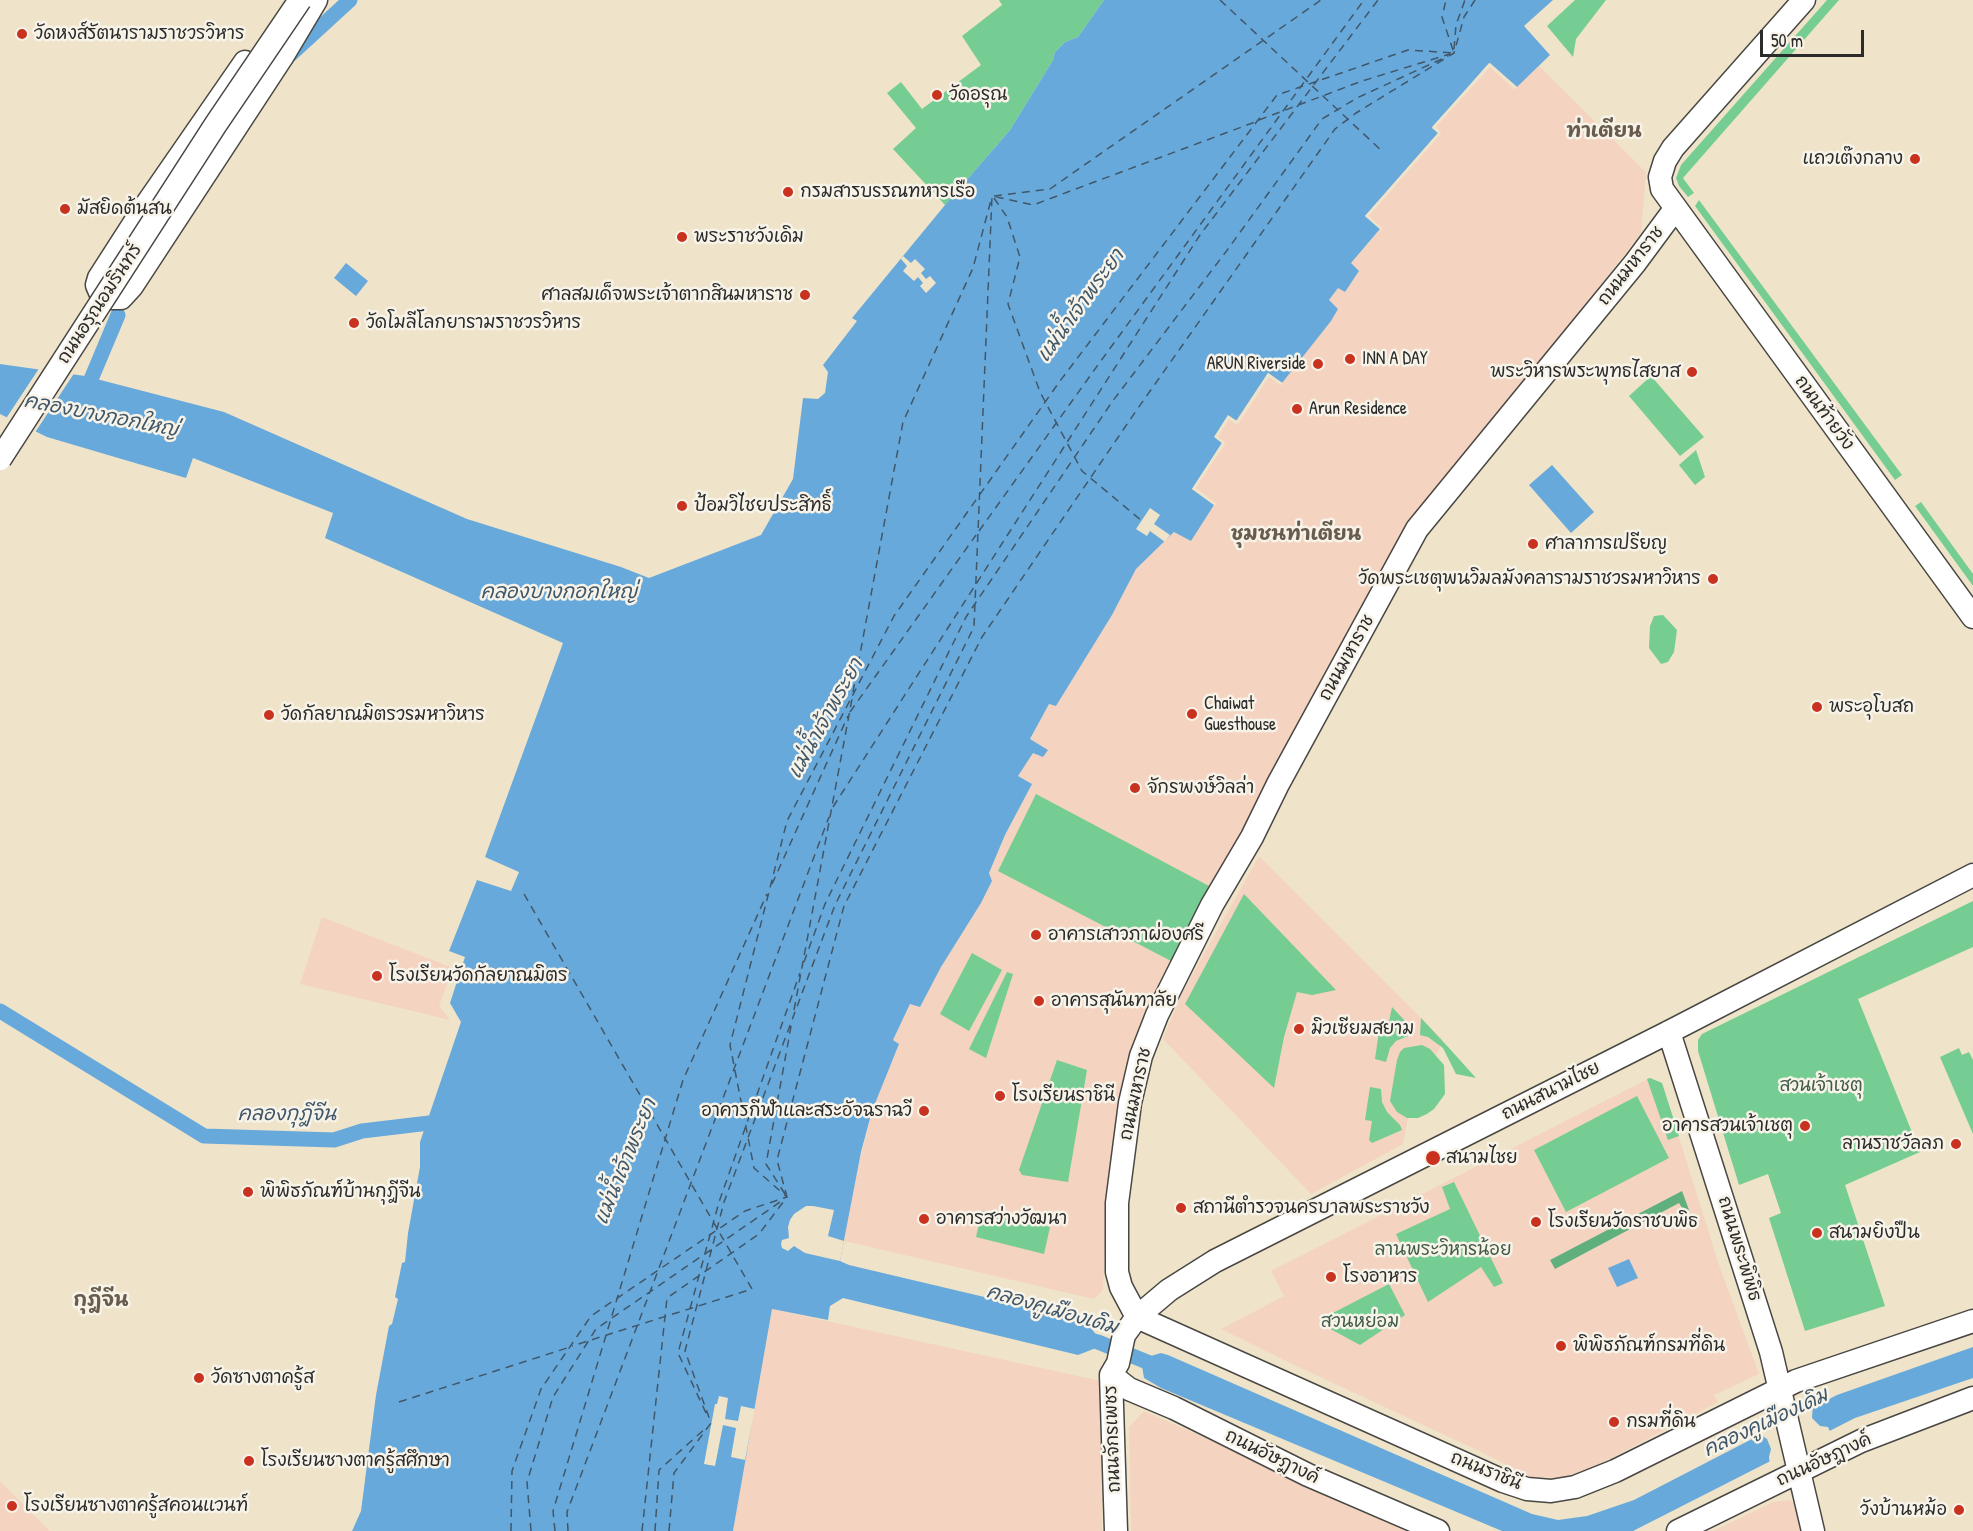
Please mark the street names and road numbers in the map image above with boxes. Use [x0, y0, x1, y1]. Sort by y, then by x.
street label: ถนนมหาราช [1593, 222, 1669, 310]
street label: ถนนอรุณอมรินทร์ [53, 240, 147, 368]
street label: ถนนท้ายวัง [1790, 371, 1858, 455]
street label: ถนนมหาราช [1315, 611, 1379, 705]
street label: ถนนมหาราช [1116, 1045, 1156, 1143]
street label: ถนนสนามไชย [1498, 1057, 1604, 1125]
street label: ถนนพระพิพิธ [1713, 1194, 1765, 1304]
street label: ถนนจักรเพชร [1100, 1385, 1126, 1493]
street label: ถนนอัษฎางค์ [1221, 1425, 1323, 1489]
street label: ถนนอัษฎางค์ [1773, 1429, 1875, 1491]
street label: ถนนราชินี [1447, 1447, 1525, 1495]

